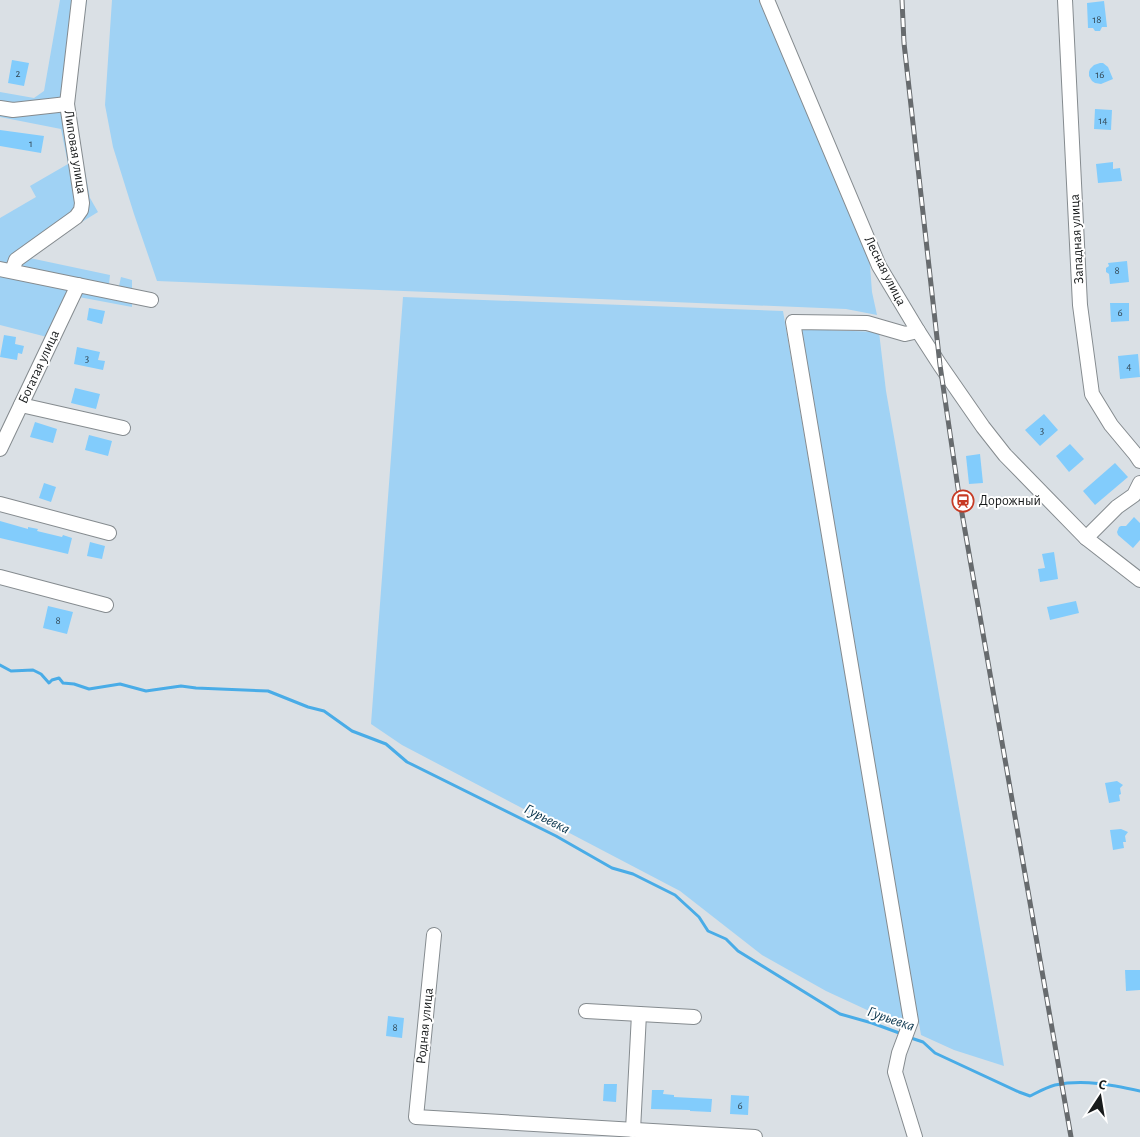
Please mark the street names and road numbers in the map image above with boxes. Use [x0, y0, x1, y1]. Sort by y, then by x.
street label: Липовая улица [61, 109, 89, 195]
street label: Западная улица [1068, 193, 1086, 284]
street label: Лесная улица [862, 234, 909, 309]
street label: Богатая улица [16, 328, 62, 406]
street label: Родная улица [414, 987, 436, 1065]

